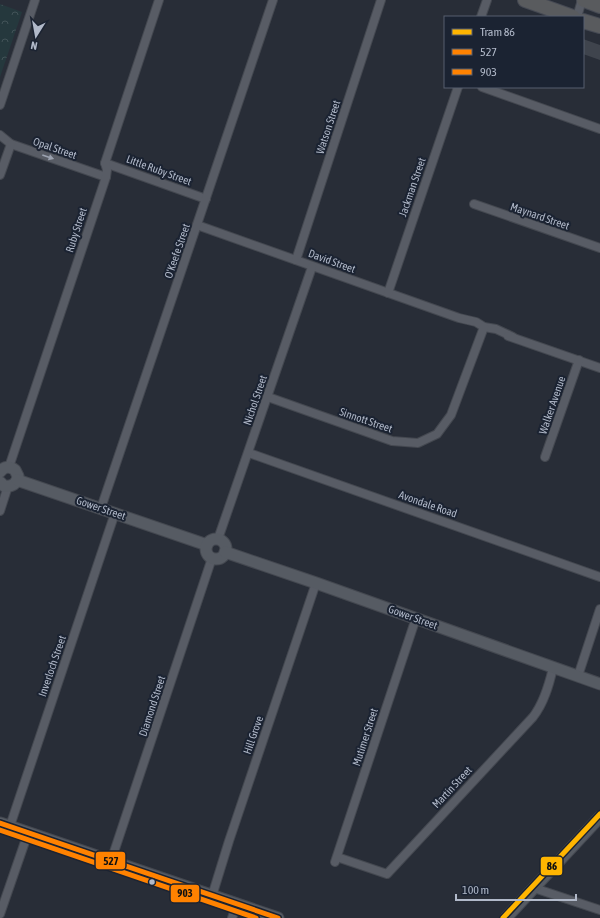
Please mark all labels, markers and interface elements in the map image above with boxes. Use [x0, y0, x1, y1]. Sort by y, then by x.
north arrow [16, 16, 56, 56]
legend [444, 16, 584, 88]
text: Tram 86 [480, 25, 515, 39]
text: N [30, 39, 38, 52]
text: 527 [480, 45, 497, 59]
text: 903 [480, 65, 497, 79]
street label: Watson Street [314, 99, 342, 155]
street label: Opal Street [32, 135, 78, 161]
street label: Little Ruby Street [125, 153, 193, 187]
one-way arrow [42, 154, 54, 160]
street label: Jackman Street [396, 156, 428, 218]
street label: Maynard Street [509, 200, 571, 232]
street label: Ruby Street [63, 206, 89, 254]
street label: O'Keefe Street [162, 222, 192, 280]
street label: David Street [307, 247, 357, 275]
street label: Nichol Street [241, 373, 269, 427]
street label: Walker Avenue [536, 374, 568, 436]
street label: Sinnott Street [338, 405, 394, 435]
street label: Avondale Road [397, 488, 459, 520]
street label: Gower Street [75, 494, 127, 522]
street label: Gower Street [387, 603, 439, 631]
street label: Inverloch Street [36, 634, 68, 698]
street label: Diamond Street [137, 674, 167, 738]
street label: Mutimer Street [350, 707, 380, 767]
street label: Hill Grove [241, 714, 265, 756]
street label: Martin Street [430, 764, 474, 810]
line badge: 527 [95, 851, 126, 870]
text: 527 [103, 855, 119, 867]
line badge: 86 [540, 856, 563, 876]
text: 86 [547, 860, 557, 872]
scale bar [456, 876, 576, 902]
unlabelled marker [147, 877, 157, 887]
text: 100 m [462, 883, 489, 897]
line badge: 903 [170, 884, 200, 903]
text: 903 [177, 887, 193, 899]

